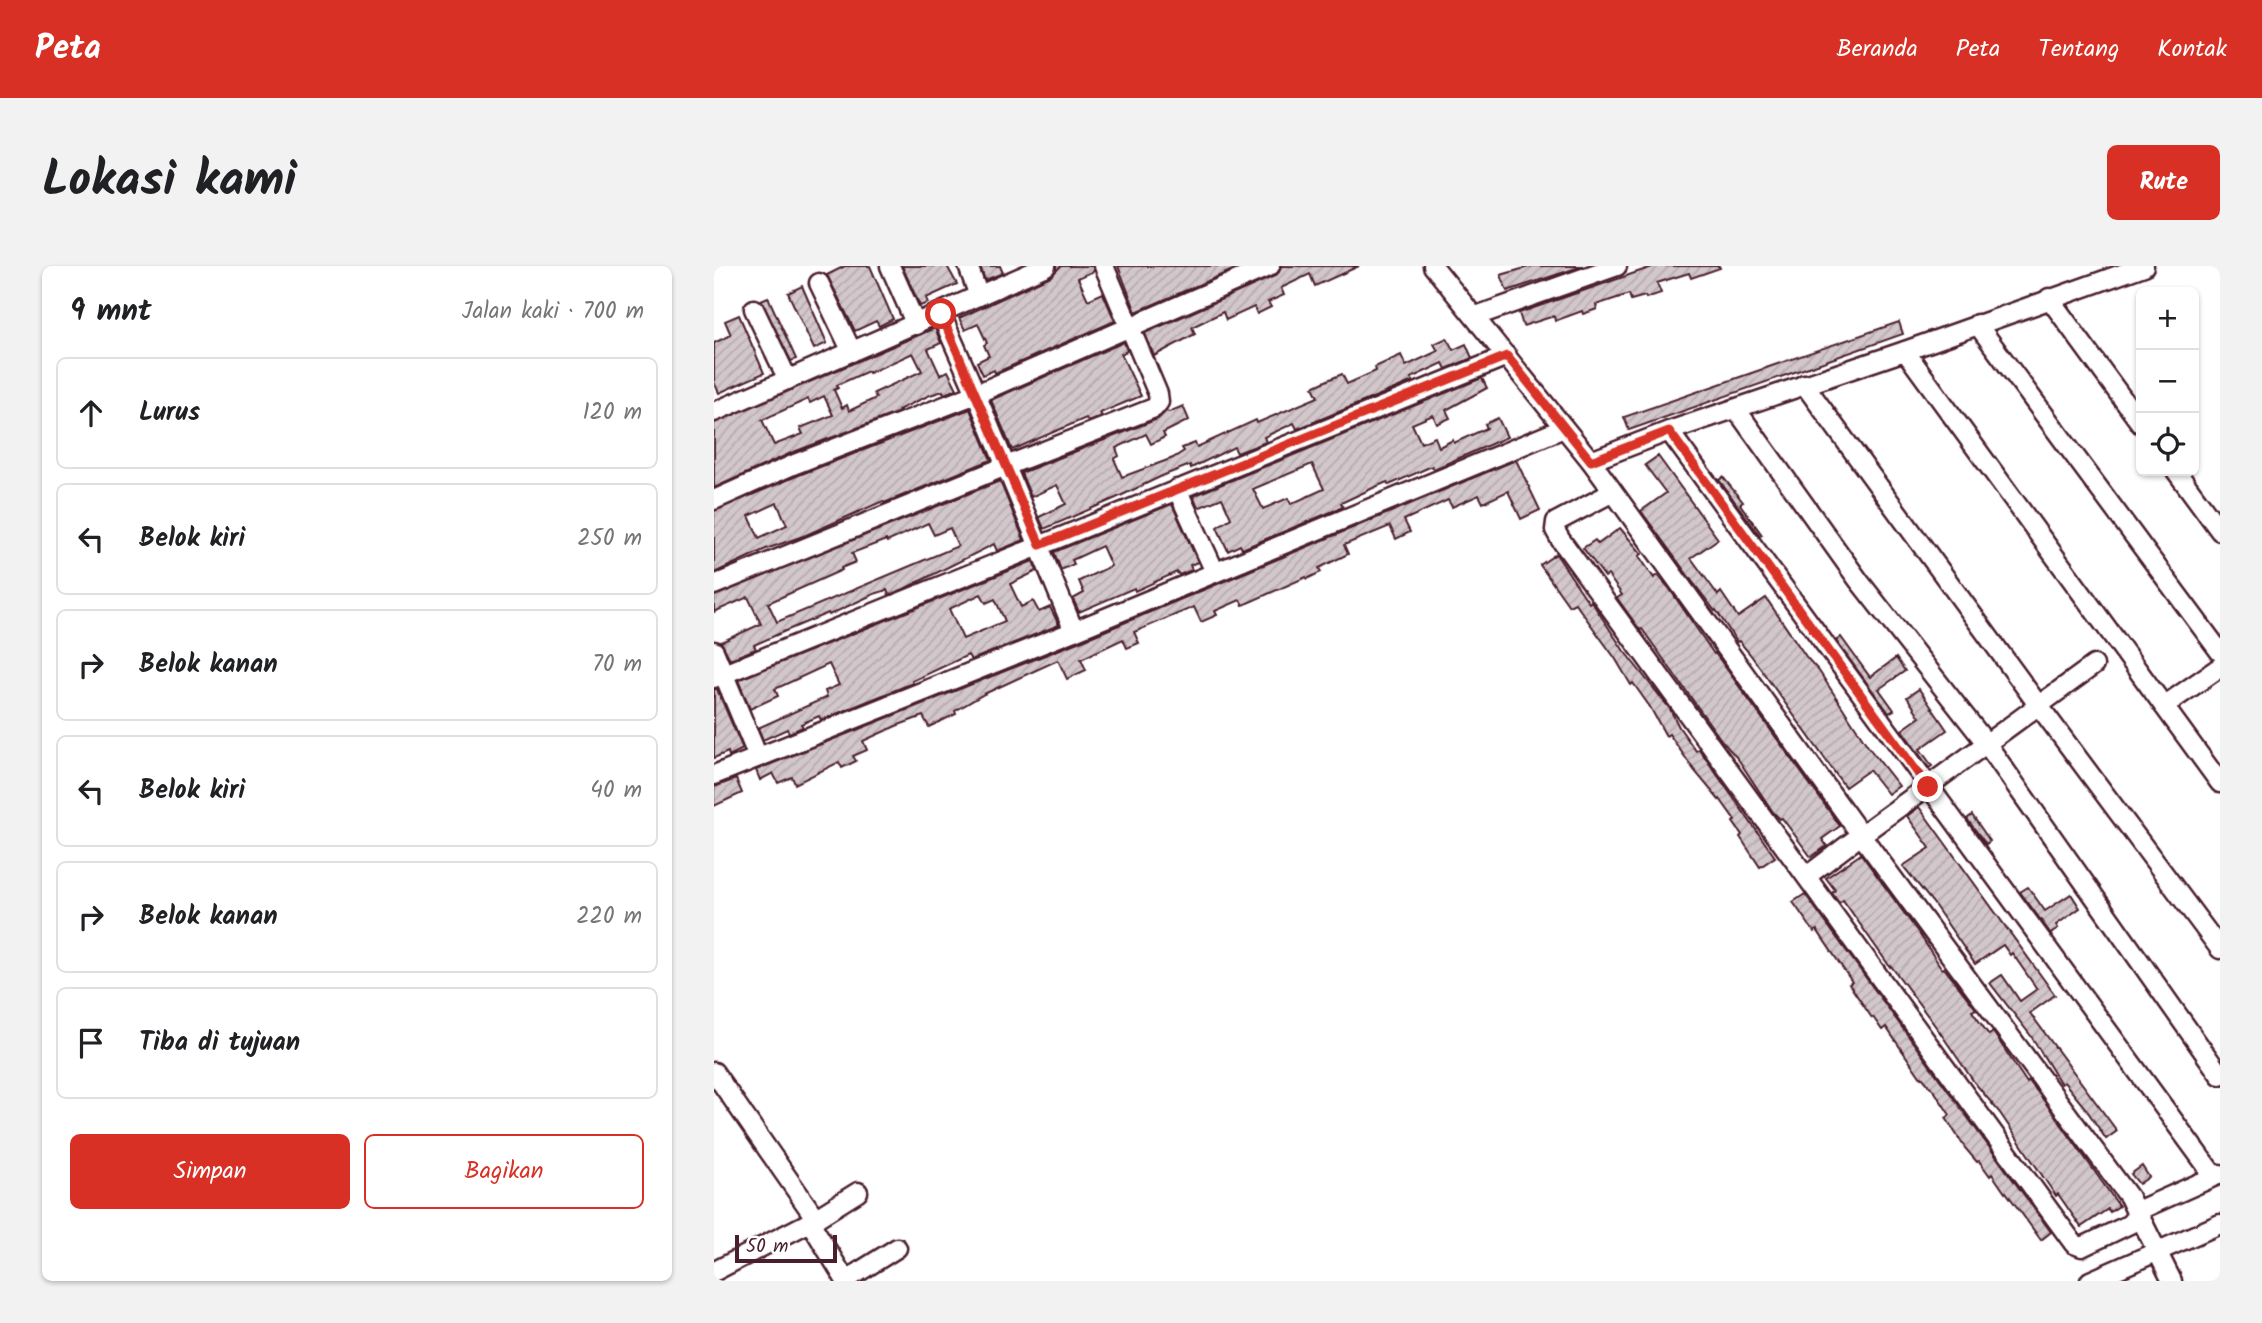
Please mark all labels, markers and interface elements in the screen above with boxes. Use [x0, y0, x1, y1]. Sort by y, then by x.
text: Peta [35, 23, 101, 76]
text: Beranda [1836, 30, 1918, 69]
text: Peta [1956, 30, 2000, 69]
text: Tentang [2038, 30, 2119, 69]
text: Kontak [2157, 30, 2227, 69]
text: Lokasi kami [42, 143, 297, 221]
button: Rute [2107, 145, 2220, 220]
map controls [2136, 287, 2199, 476]
button: + [2136, 287, 2199, 350]
text: 9 mnt [70, 288, 151, 336]
text: Jalan kaki · 700 m [462, 294, 644, 330]
route start [925, 298, 956, 329]
button: − [2136, 350, 2199, 413]
text: Lurus [139, 392, 200, 434]
icon: ahead [72, 394, 110, 432]
text: 120 m [582, 395, 642, 431]
button: locate [2136, 413, 2199, 476]
text: Belok kiri [139, 518, 245, 560]
icon: left [72, 520, 110, 558]
text: 250 m [577, 521, 642, 557]
text: Belok kanan [139, 644, 278, 686]
icon: right [72, 646, 110, 684]
text: 70 m [592, 647, 642, 683]
text: Belok kiri [139, 770, 245, 812]
route end [1912, 771, 1943, 802]
icon: left [72, 772, 110, 810]
text: 40 m [590, 773, 642, 809]
text: Belok kanan [139, 896, 278, 938]
icon: right [72, 898, 110, 936]
text: 220 m [576, 899, 642, 935]
text: Tiba di tujuan [139, 1022, 300, 1064]
icon: arrive [72, 1024, 110, 1062]
button: Simpan [70, 1134, 350, 1209]
button: Bagikan [364, 1134, 644, 1209]
scale bar [735, 1232, 836, 1264]
text: 50 m [746, 1232, 788, 1262]

